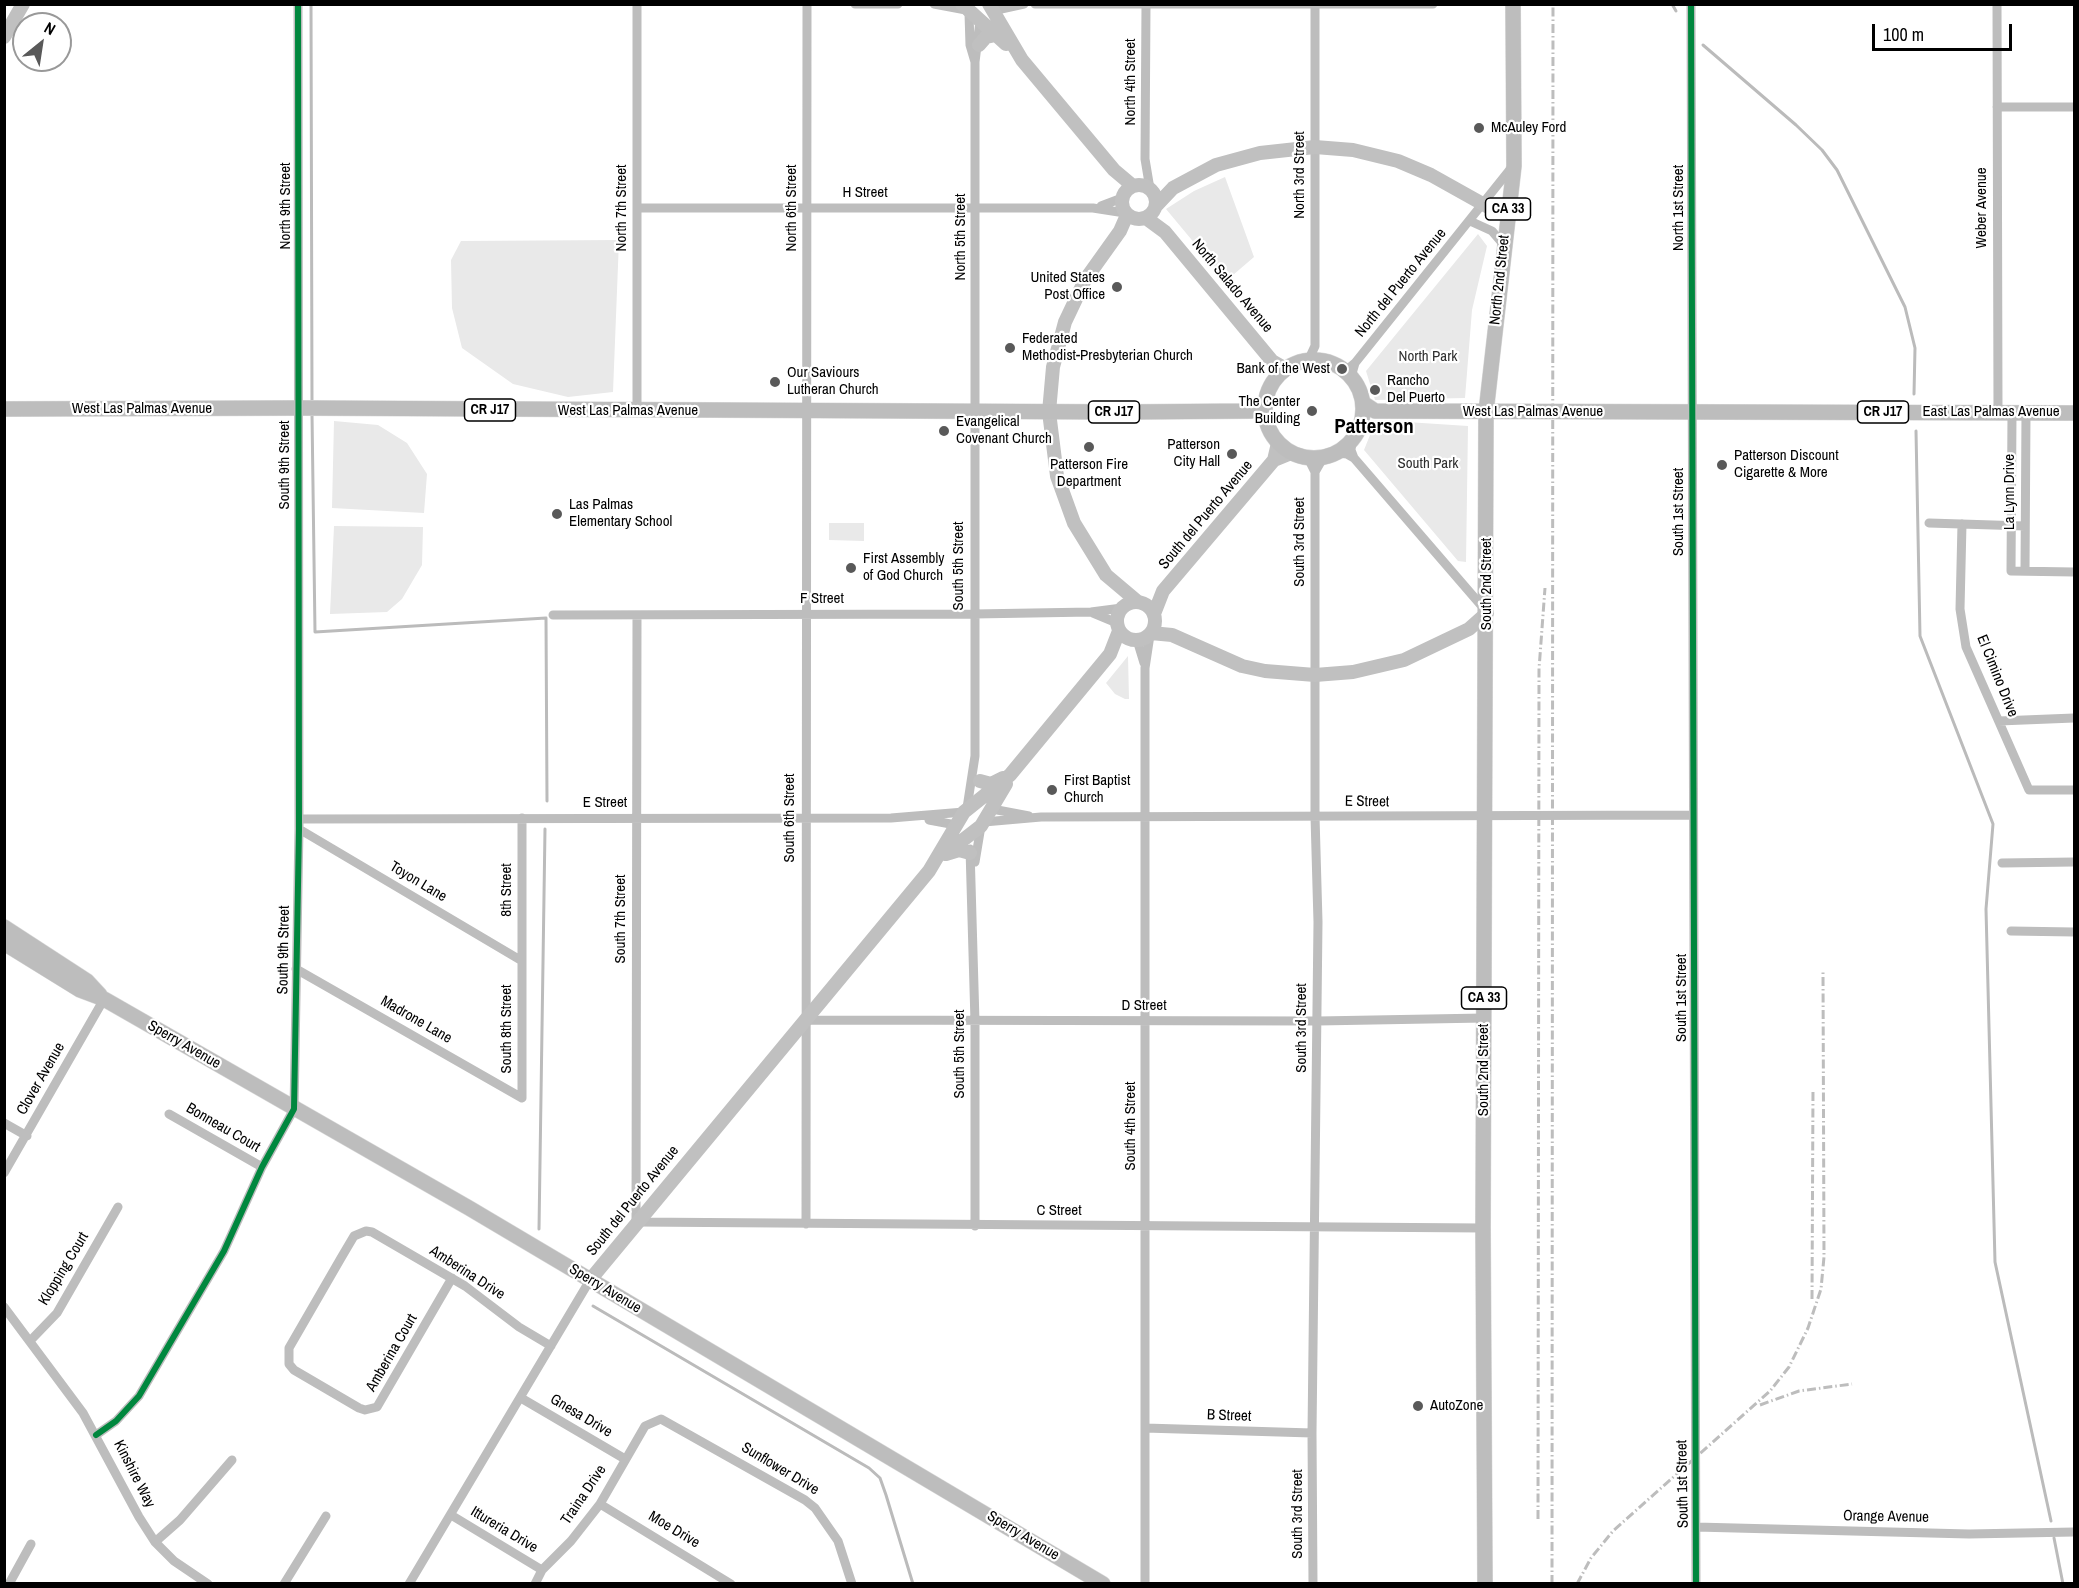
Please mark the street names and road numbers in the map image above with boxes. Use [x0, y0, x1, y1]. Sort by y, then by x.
street label: North 4th Street [1122, 39, 1140, 125]
street label: North 3rd Street [1291, 131, 1309, 219]
street label: North 9th Street [277, 163, 295, 249]
street label: North 7th Street [613, 165, 631, 251]
street label: North 6th Street [783, 165, 801, 251]
street label: North 1st Street [1670, 165, 1688, 251]
street label: Weber Avenue [1973, 168, 1991, 248]
street label: H Street [842, 184, 888, 202]
street label: North 5th Street [952, 194, 970, 280]
road number: CA 33 [1486, 198, 1530, 220]
street label: North del Puerto Avenue [1352, 225, 1450, 341]
street label: North 2nd Street [1486, 234, 1514, 326]
street label: North Salado Avenue [1188, 236, 1276, 336]
road number: CR J17 [464, 399, 516, 421]
street label: West Las Palmas Avenue [72, 400, 212, 418]
road number: CR J17 [1088, 401, 1140, 423]
road number: CR J17 [1858, 401, 1908, 423]
street label: West Las Palmas Avenue [558, 402, 698, 420]
street label: West Las Palmas Avenue [1463, 403, 1603, 421]
street label: East Las Palmas Avenue [1922, 403, 2060, 421]
street label: South 9th Street [276, 421, 294, 509]
street label: La Lynn Drive [2001, 454, 2019, 530]
street label: South del Puerto Avenue [1155, 457, 1257, 573]
street label: South 1st Street [1670, 468, 1688, 556]
street label: South 3rd Street [1291, 497, 1309, 587]
street label: South 5th Street [950, 522, 968, 610]
street label: South 2nd Street [1478, 538, 1496, 630]
street label: F Street [800, 590, 844, 608]
street label: El Cimino Drive [1972, 632, 2022, 720]
street label: South 6th Street [781, 774, 799, 862]
street label: E Street [1345, 793, 1389, 811]
street label: E Street [583, 794, 627, 812]
street label: Toyon Lane [386, 858, 450, 906]
street label: 8th Street [498, 863, 516, 917]
street label: South 7th Street [612, 875, 630, 963]
street label: South 9th Street [274, 905, 294, 995]
street label: South 1st Street [1673, 954, 1691, 1042]
street label: South 3rd Street [1293, 983, 1311, 1073]
street label: South 8th Street [498, 985, 516, 1073]
road number: CA 33 [1462, 987, 1506, 1009]
street label: Madrone Lane [377, 992, 455, 1048]
street label: D Street [1121, 997, 1167, 1015]
street label: South 5th Street [951, 1010, 969, 1098]
street label: Sperry Avenue [144, 1017, 224, 1073]
street label: South 2nd Street [1475, 1024, 1493, 1116]
street label: Clover Avenue [13, 1040, 69, 1118]
street label: South 4th Street [1122, 1082, 1140, 1170]
street label: Bonneau Court [183, 1100, 263, 1156]
street label: South del Puerto Avenue [583, 1142, 683, 1260]
street label: C Street [1036, 1202, 1082, 1220]
street label: Klopping Court [35, 1229, 93, 1309]
street label: Amberina Drive [426, 1242, 508, 1304]
street label: Sperry Avenue [566, 1260, 644, 1318]
street label: Amberina Court [363, 1311, 421, 1395]
street label: Gnesa Drive [547, 1391, 615, 1441]
street label: B Street [1206, 1406, 1252, 1426]
street label: Kinshire Way [109, 1437, 159, 1511]
street label: Sunflower Drive [738, 1439, 822, 1499]
street label: South 1st Street [1673, 1440, 1693, 1528]
street label: Traina Drive [558, 1462, 610, 1528]
street label: South 3rd Street [1289, 1469, 1307, 1559]
street label: Ittureria Drive [467, 1503, 541, 1557]
street label: Sperry Avenue [984, 1507, 1062, 1565]
street label: Orange Avenue [1843, 1507, 1929, 1527]
street label: Moe Drive [645, 1508, 703, 1552]

